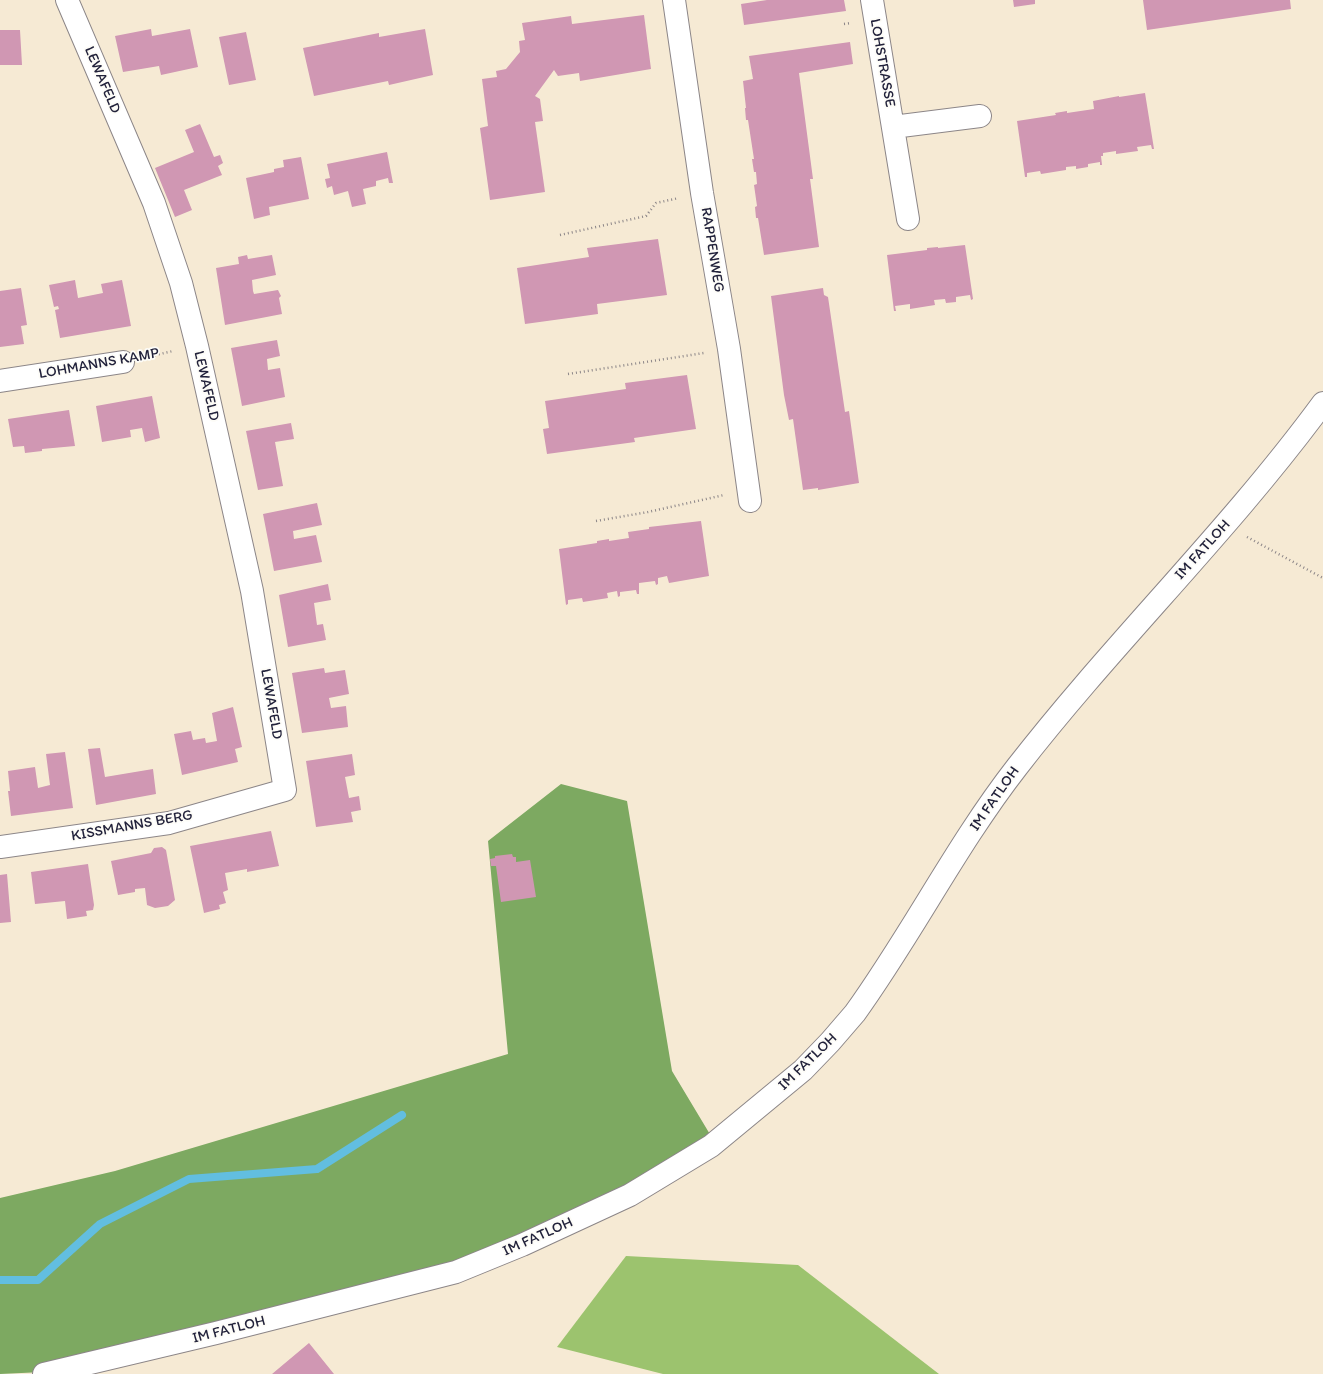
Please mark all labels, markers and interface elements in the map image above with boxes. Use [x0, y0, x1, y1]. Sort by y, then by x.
street label: LOHSTRASSE [865, 17, 899, 109]
street label: LEWAFELD [80, 44, 124, 116]
street label: RAPPENWEG [696, 206, 728, 294]
street label: LOHMANNS KAMP [37, 345, 161, 383]
street label: LEWAFELD [189, 349, 223, 423]
street label: IM FATLOH [1171, 516, 1235, 584]
street label: LEWAFELD [256, 667, 286, 741]
street label: IM FATLOH [966, 763, 1024, 835]
street label: KISSMANNS BERG [70, 806, 194, 846]
street label: IM FATLOH [775, 1030, 841, 1094]
street label: IM FATLOH [500, 1214, 576, 1260]
street label: IM FATLOH [191, 1312, 267, 1348]

